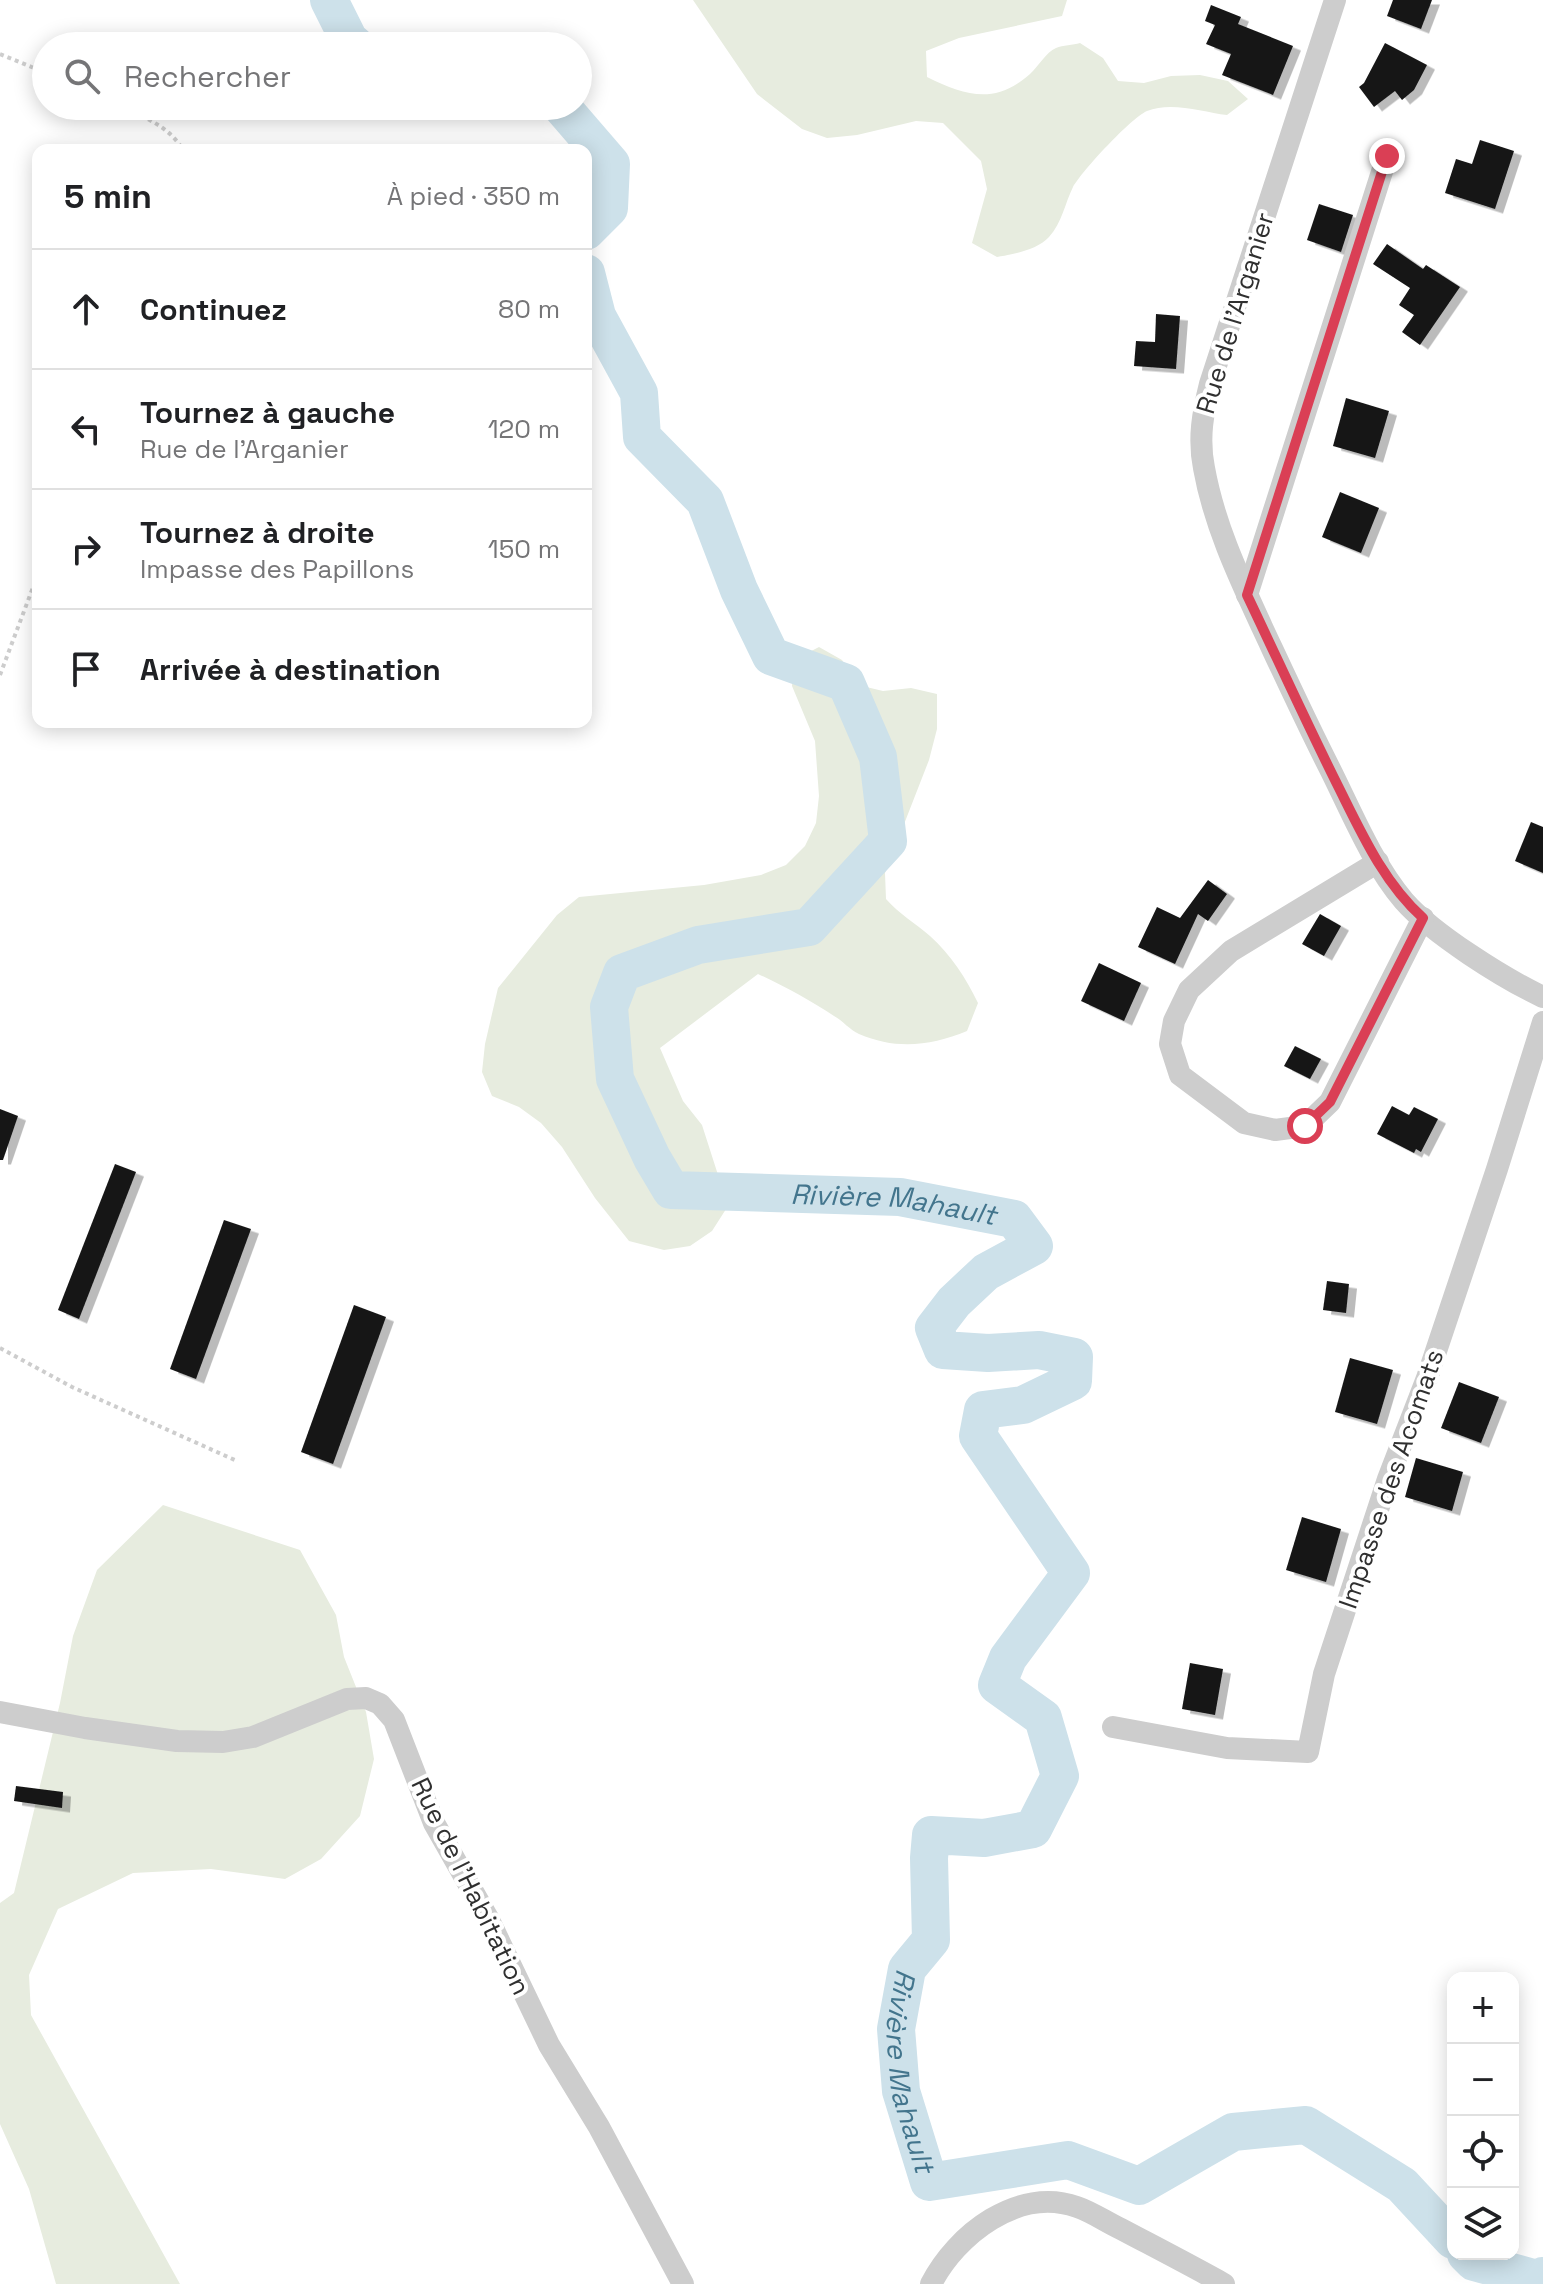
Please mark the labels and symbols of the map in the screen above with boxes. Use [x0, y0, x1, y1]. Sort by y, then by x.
route end [1369, 138, 1405, 174]
street label: Rue de l'Arganier [1188, 208, 1282, 418]
route start [1287, 1108, 1323, 1144]
water label: Rivière Mahault [790, 1176, 1002, 1234]
street label: Impasse des Acomats [1331, 1345, 1451, 1613]
street label: Rue de l'Habitation [404, 1772, 538, 2000]
water label: Rivière Mahault [878, 1967, 944, 2180]

